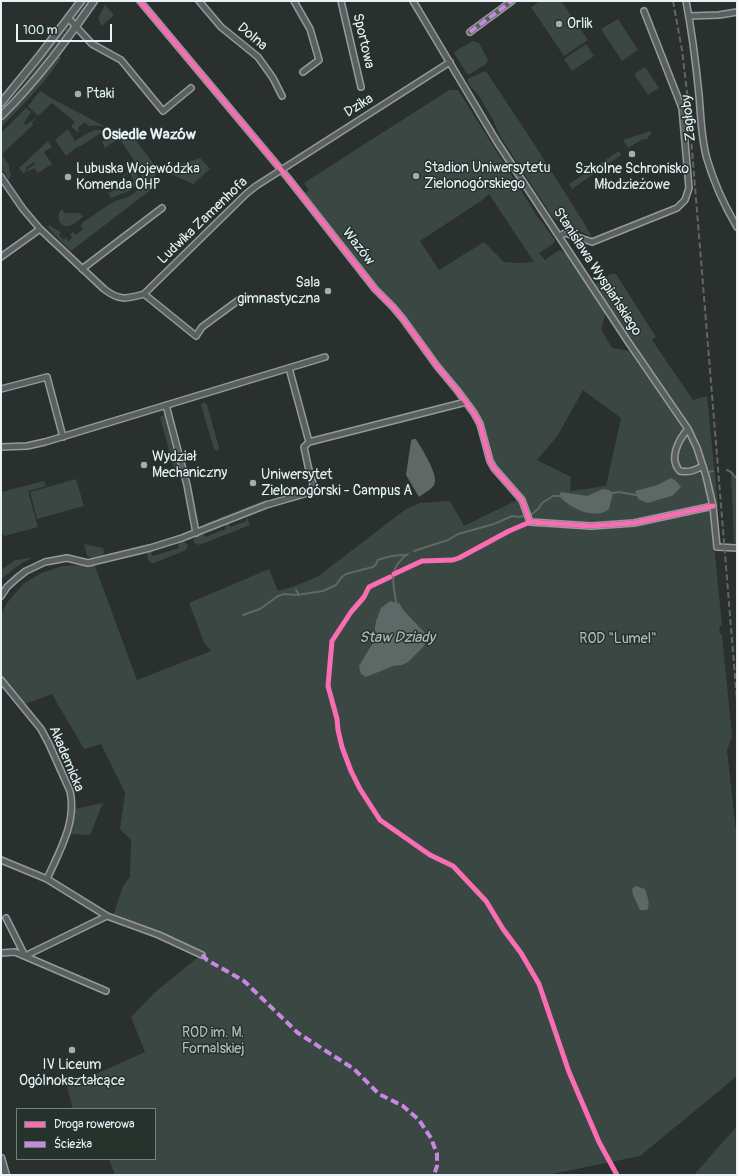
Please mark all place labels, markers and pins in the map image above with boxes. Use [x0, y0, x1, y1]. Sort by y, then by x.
place label: Orlik [567, 16, 593, 32]
marker: Orlik [554, 19, 564, 29]
place label: Ptaki [86, 86, 114, 102]
marker: Ptaki [73, 89, 83, 99]
marker: Szkolne Schronisko Młodzieżowe [627, 149, 637, 159]
place label: Stadion Uniwersytetu Zielonogórskiego [424, 160, 551, 192]
place label: Lubuska Wojewódzka Komenda OHP [76, 161, 200, 194]
place label: Szkolne Schronisko Młodzieżowe [575, 161, 689, 194]
marker: Stadion Uniwersytetu Zielonogórskiego [411, 171, 421, 181]
marker: Lubuska Wojewódzka Komenda OHP [63, 172, 73, 182]
place label: Sala gimnastyczna [237, 275, 320, 308]
marker: Sala gimnastyczna [323, 286, 333, 296]
place label: Wydział Mechaniczny [152, 449, 227, 482]
marker: Wydział Mechaniczny [139, 460, 149, 470]
place label: Uniwersytet Zielonogórski - Campus A [261, 467, 412, 500]
marker: Uniwersytet Zielonogórski - Campus A [248, 478, 258, 488]
marker: IV Liceum Ogólnokształcące [67, 1045, 77, 1055]
place label: IV Liceum Ogólnokształcące [19, 1057, 125, 1090]

